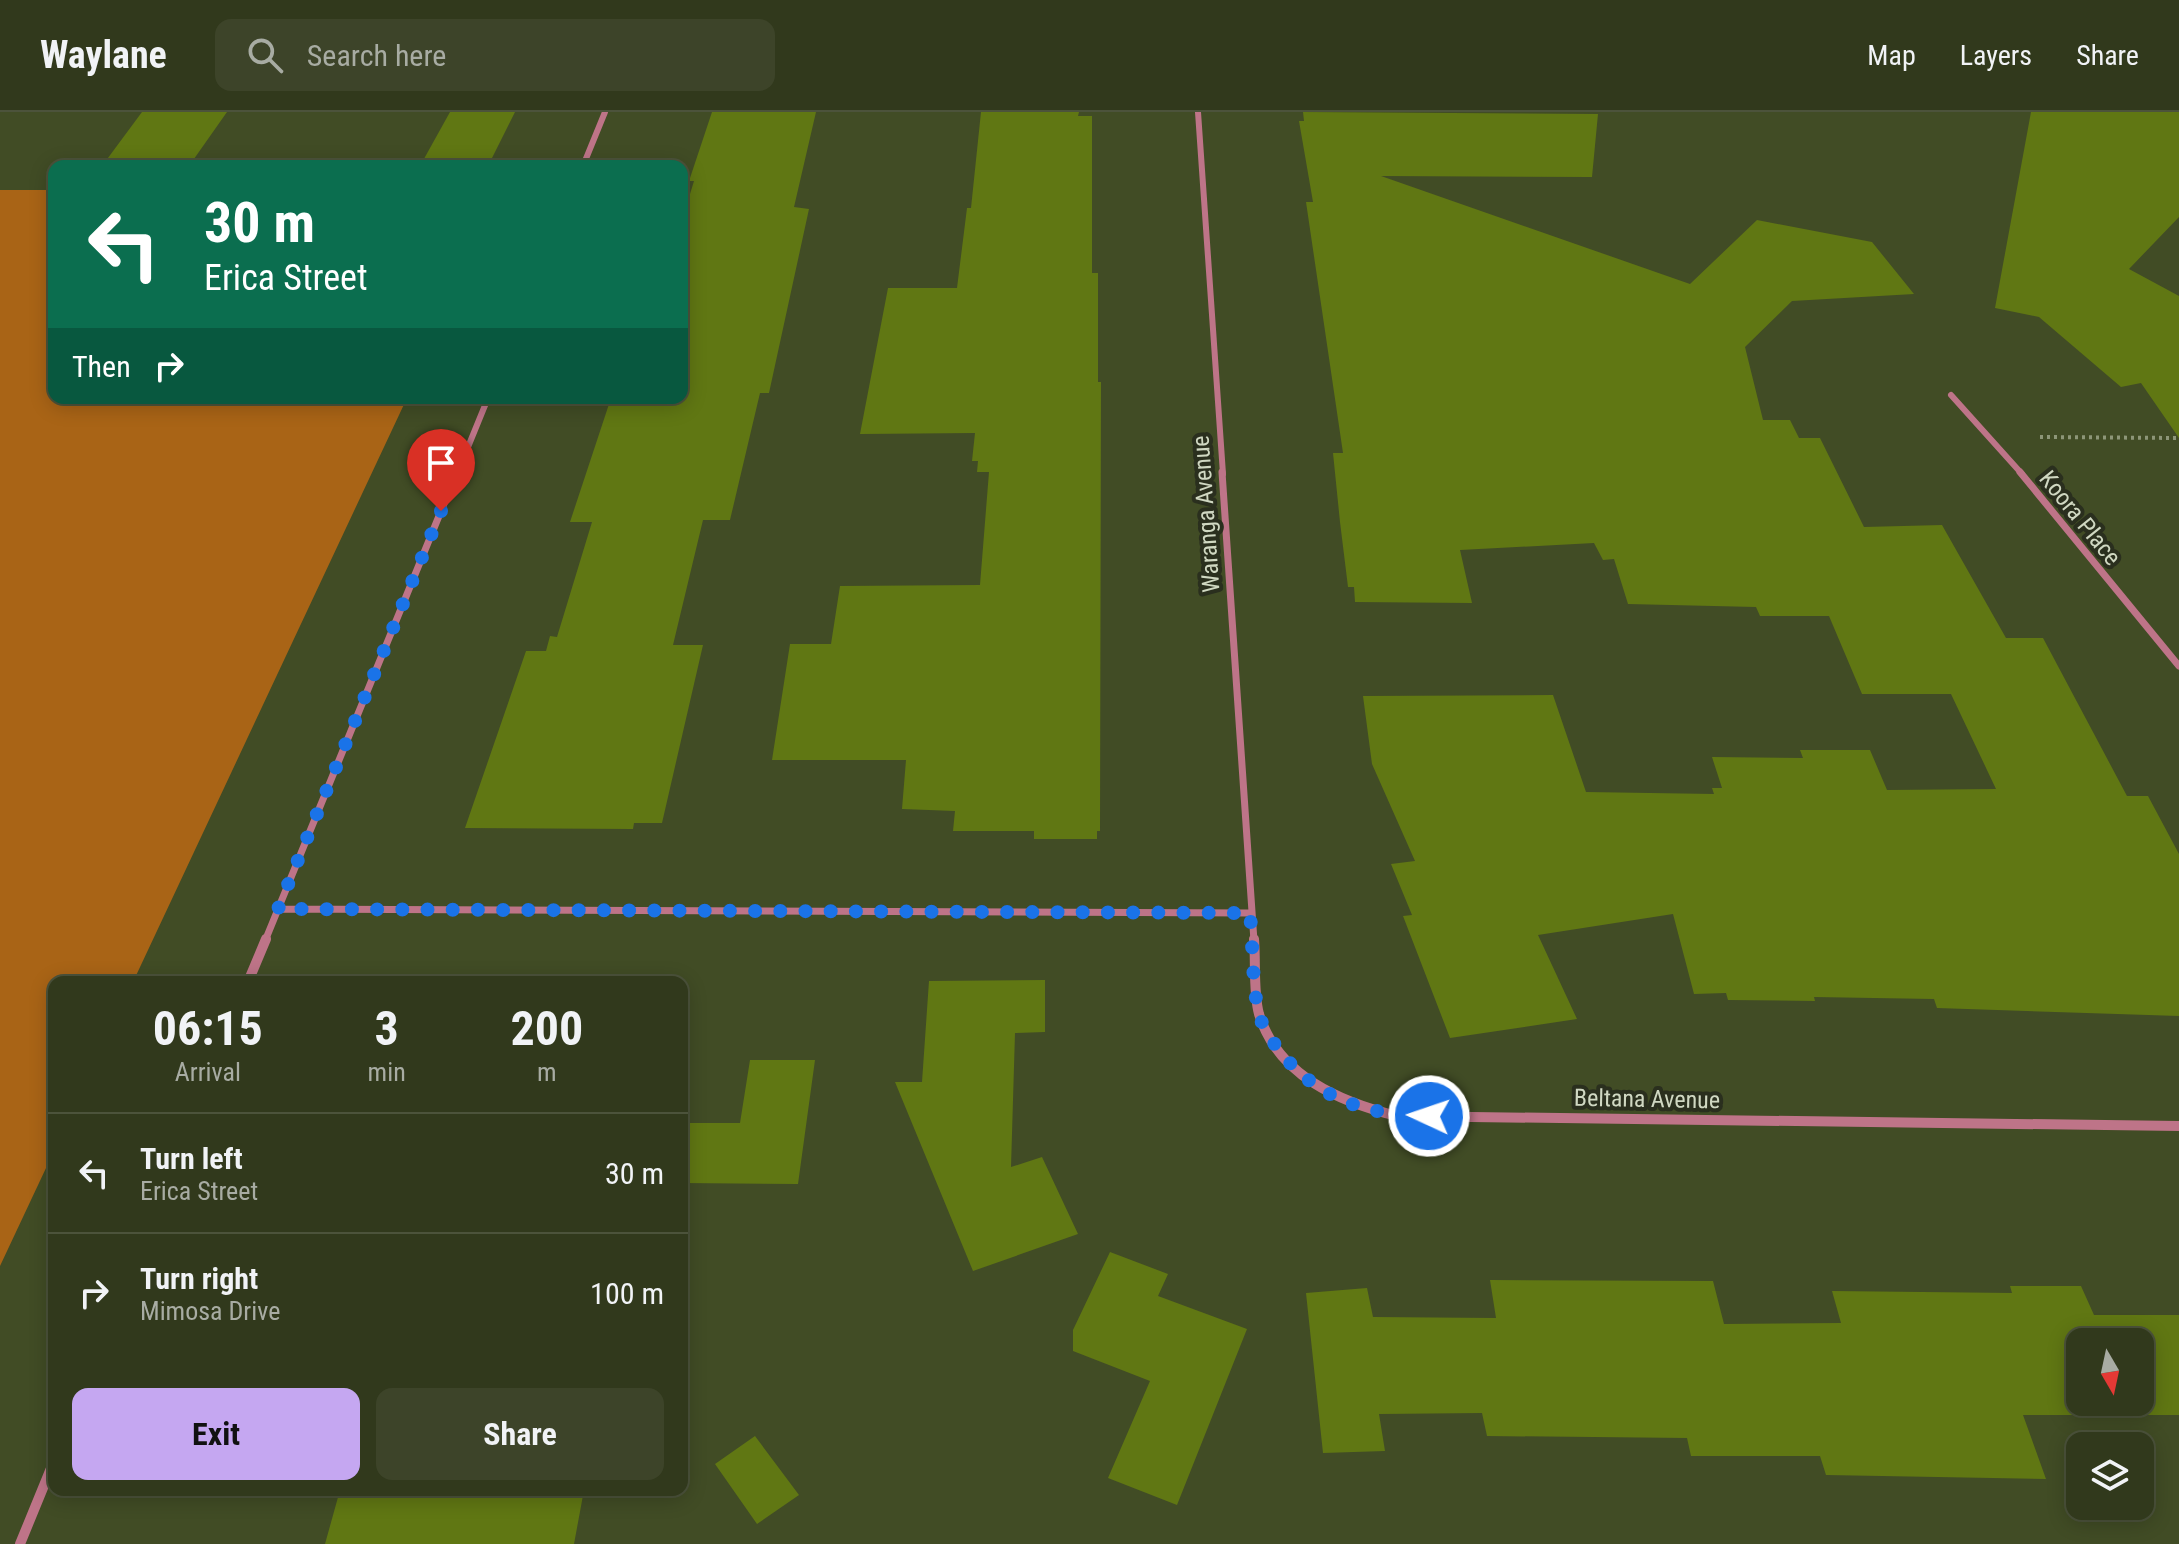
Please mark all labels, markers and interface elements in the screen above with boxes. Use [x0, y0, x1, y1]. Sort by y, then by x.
search box [215, 19, 775, 91]
text: Waylane [40, 33, 167, 77]
icon: search [243, 33, 287, 77]
text: Search here [307, 38, 446, 73]
text: Map [1867, 39, 1916, 72]
text: Layers [1960, 39, 2032, 72]
text: Share [2076, 39, 2139, 72]
text: 30 m [204, 190, 315, 256]
icon: left [72, 192, 176, 296]
text: Erica Street [204, 257, 368, 299]
icon: right [147, 344, 191, 388]
text: Then [72, 349, 131, 384]
pin [407, 429, 475, 511]
street label: Waranga Avenue [1187, 435, 1225, 593]
icon: arrive [419, 441, 463, 485]
street label: Koora Place [2033, 465, 2127, 571]
text: 06:15 [153, 1000, 263, 1057]
text: 3 [375, 1000, 399, 1057]
text: 200 [510, 1000, 583, 1057]
text: Arrival [175, 1057, 241, 1087]
text: min [368, 1057, 406, 1087]
text: m [537, 1057, 557, 1087]
position arrow [1387, 1074, 1471, 1158]
street label: Beltana Avenue [1574, 1084, 1720, 1114]
text: Turn left [140, 1141, 243, 1176]
icon: left [72, 1151, 116, 1195]
text: 30 m [605, 1156, 664, 1191]
text: Erica Street [140, 1176, 258, 1206]
text: Turn right [140, 1261, 258, 1296]
icon: right [72, 1271, 116, 1315]
text: 100 m [590, 1276, 664, 1311]
text: Mimosa Drive [140, 1296, 280, 1326]
north arrow [2066, 1328, 2154, 1416]
map controls [2066, 1328, 2154, 1520]
button: Exit [72, 1388, 360, 1480]
button: Share [376, 1388, 664, 1480]
button: layers [2066, 1432, 2154, 1520]

